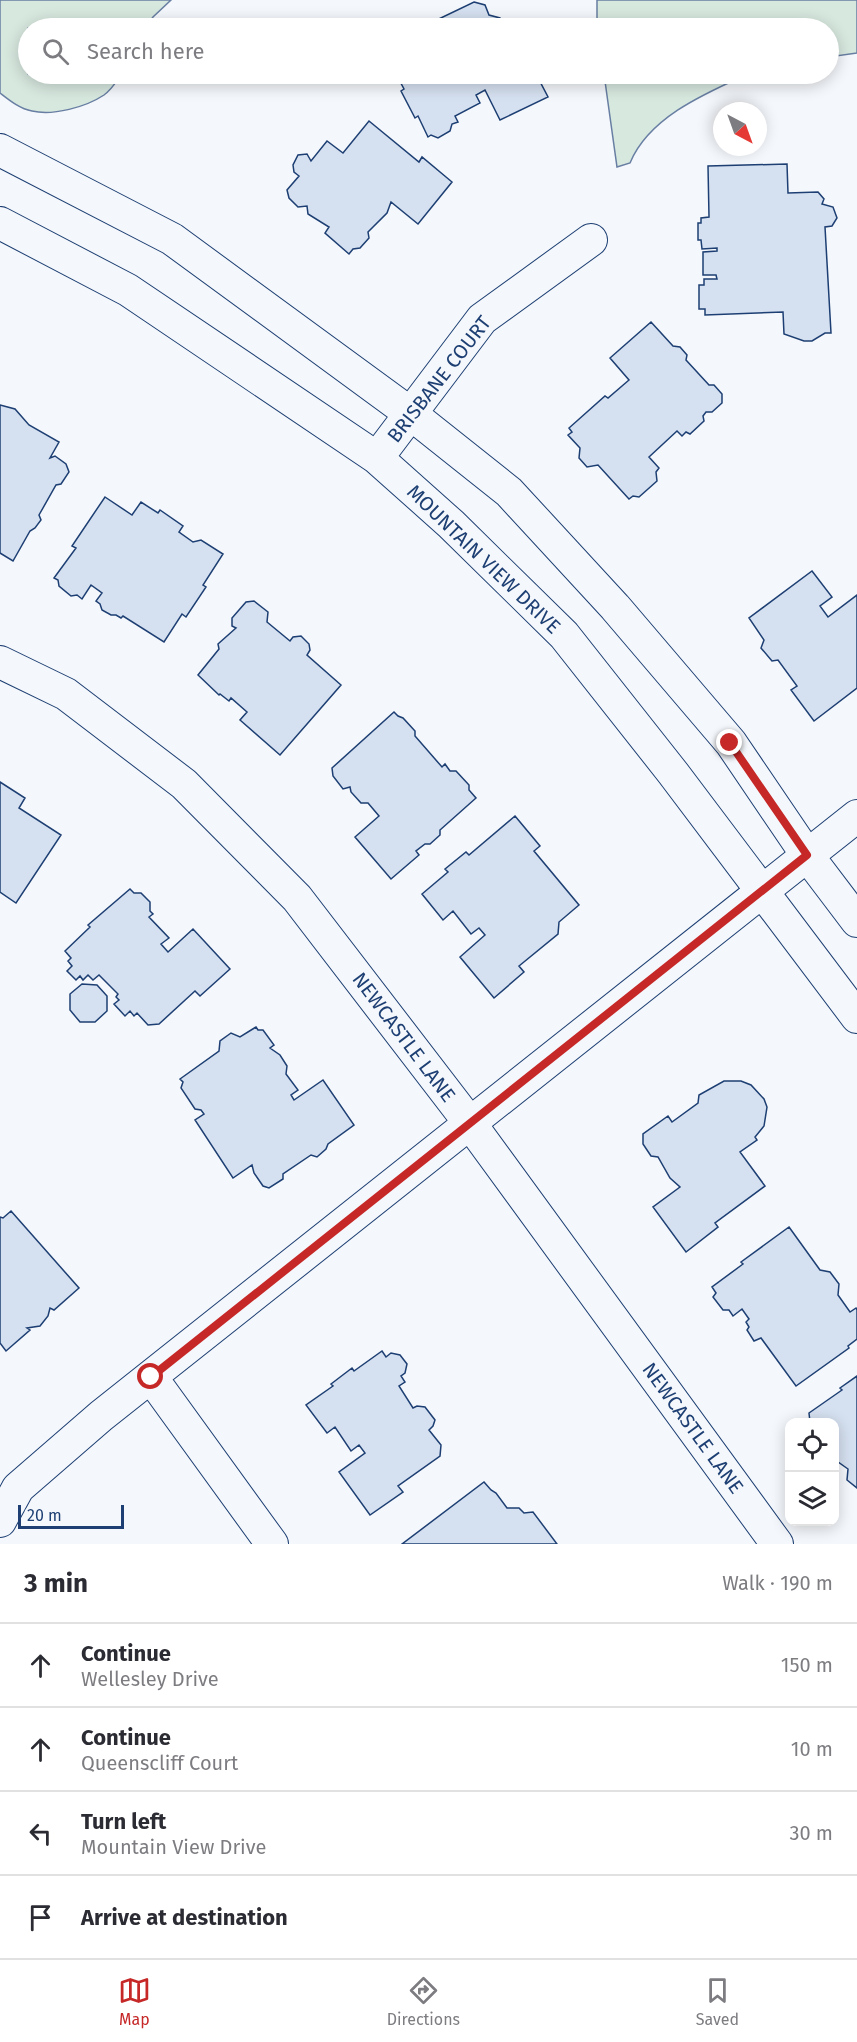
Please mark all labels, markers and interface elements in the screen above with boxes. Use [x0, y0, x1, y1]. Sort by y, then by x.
search box [18, 18, 839, 84]
icon: search [39, 35, 72, 68]
text: Search here [87, 38, 205, 65]
north arrow [713, 102, 767, 156]
street label: BRISBANE COURT [382, 310, 496, 447]
street label: MOUNTAIN VIEW DRIVE [402, 480, 566, 638]
route end [716, 729, 742, 755]
street label: NEWCASTLE LANE [347, 967, 461, 1107]
street label: NEWCASTLE LANE [637, 1358, 749, 1498]
route start [137, 1363, 163, 1389]
map controls [785, 1418, 839, 1526]
button: locate [785, 1418, 839, 1472]
button: layers [785, 1472, 839, 1526]
scale bar [18, 1502, 124, 1530]
text: 20 m [27, 1506, 62, 1525]
text: 3 min [24, 1568, 88, 1599]
text: Walk · 190 m [722, 1571, 833, 1595]
text: Continue [81, 1640, 171, 1667]
icon: ahead [24, 1649, 57, 1682]
text: 150 m [781, 1653, 833, 1677]
text: Wellesley Drive [81, 1667, 219, 1691]
text: Continue [81, 1724, 171, 1751]
icon: ahead [24, 1733, 57, 1766]
text: 10 m [791, 1737, 833, 1761]
text: Queenscliff Court [81, 1751, 238, 1775]
text: Turn left [81, 1808, 166, 1835]
icon: left [24, 1817, 57, 1850]
text: 30 m [789, 1821, 833, 1845]
text: Mountain View Drive [81, 1835, 266, 1859]
icon: arrive [24, 1901, 57, 1934]
text: Arrive at destination [81, 1904, 288, 1931]
tab: Map [118, 1974, 151, 2029]
tab: Directions [387, 1974, 460, 2029]
tab: Saved [696, 1974, 739, 2029]

